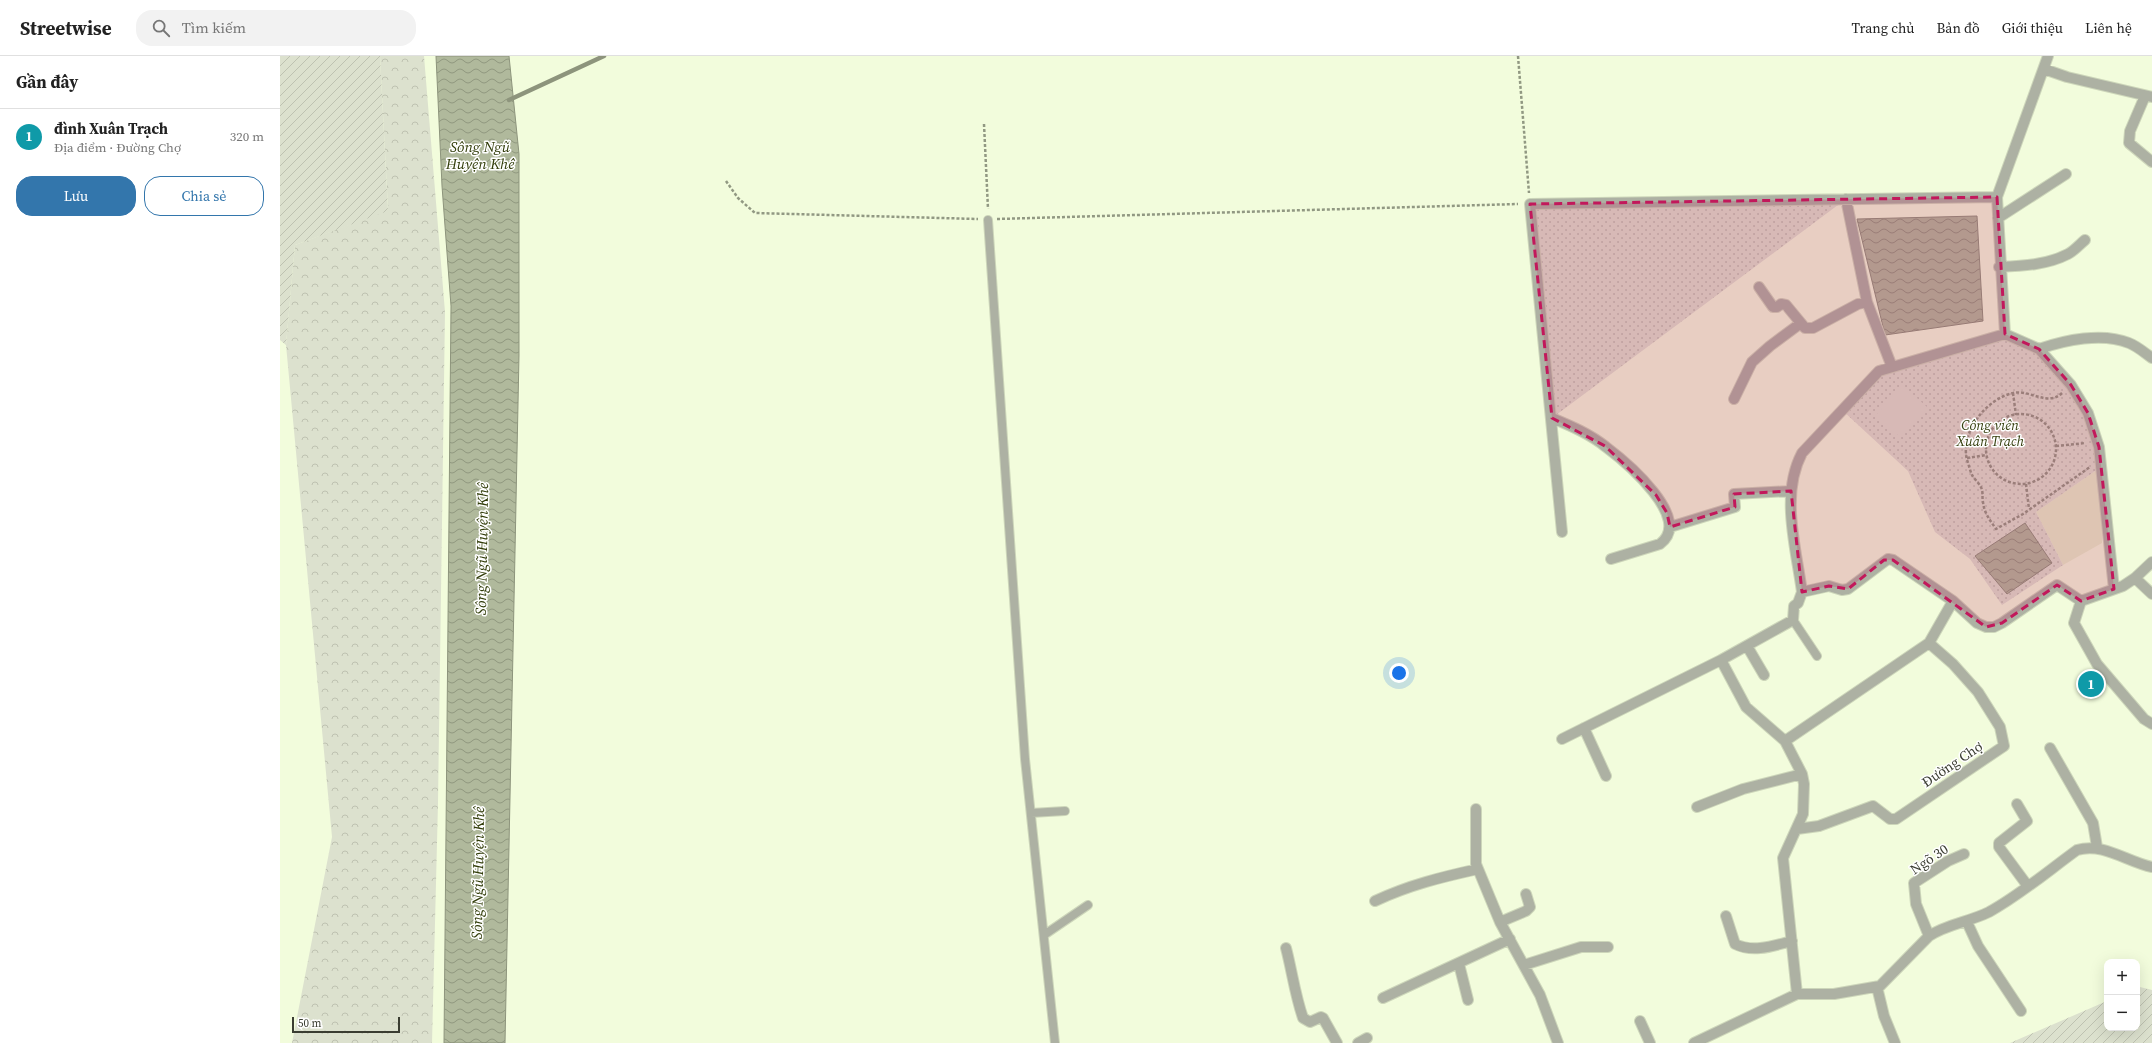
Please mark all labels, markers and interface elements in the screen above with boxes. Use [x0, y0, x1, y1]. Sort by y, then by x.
search box [136, 10, 416, 46]
text: Streetwise [20, 15, 112, 41]
icon: search [150, 17, 172, 39]
text: Tìm kiếm [182, 17, 246, 38]
text: Trang chủ [1851, 18, 1915, 38]
text: Bản đồ [1937, 18, 1980, 38]
text: Giới thiệu [2002, 18, 2063, 38]
text: Liên hệ [2085, 18, 2132, 38]
text: Gần đây [16, 70, 78, 94]
text: đình Xuân Trạch [54, 118, 168, 139]
text: 1 [25, 128, 33, 145]
text: 320 m [230, 128, 264, 145]
water label: Sông Ngũ Huyện Khê [445, 136, 515, 174]
text: Địa điểm · Đường Chợ [54, 139, 181, 156]
button: Lưu [16, 176, 136, 216]
button: Chia sẻ [144, 176, 264, 216]
park label: Công viên Xuân Trạch [1955, 415, 2024, 451]
water label: Sông Ngũ Huyện Khê [470, 482, 493, 615]
your location [1389, 663, 1409, 683]
pin: 1 [2078, 669, 2104, 699]
street label: Đường Chợ [1918, 736, 1987, 792]
water label: Sông Ngũ Huyện Khê [466, 806, 489, 939]
street label: Ngõ 30 [1906, 839, 1952, 879]
map controls [2104, 959, 2140, 1031]
button: + [2104, 959, 2140, 995]
button: − [2104, 995, 2140, 1031]
scale bar [292, 1015, 400, 1034]
text: 50 m [298, 1016, 321, 1031]

